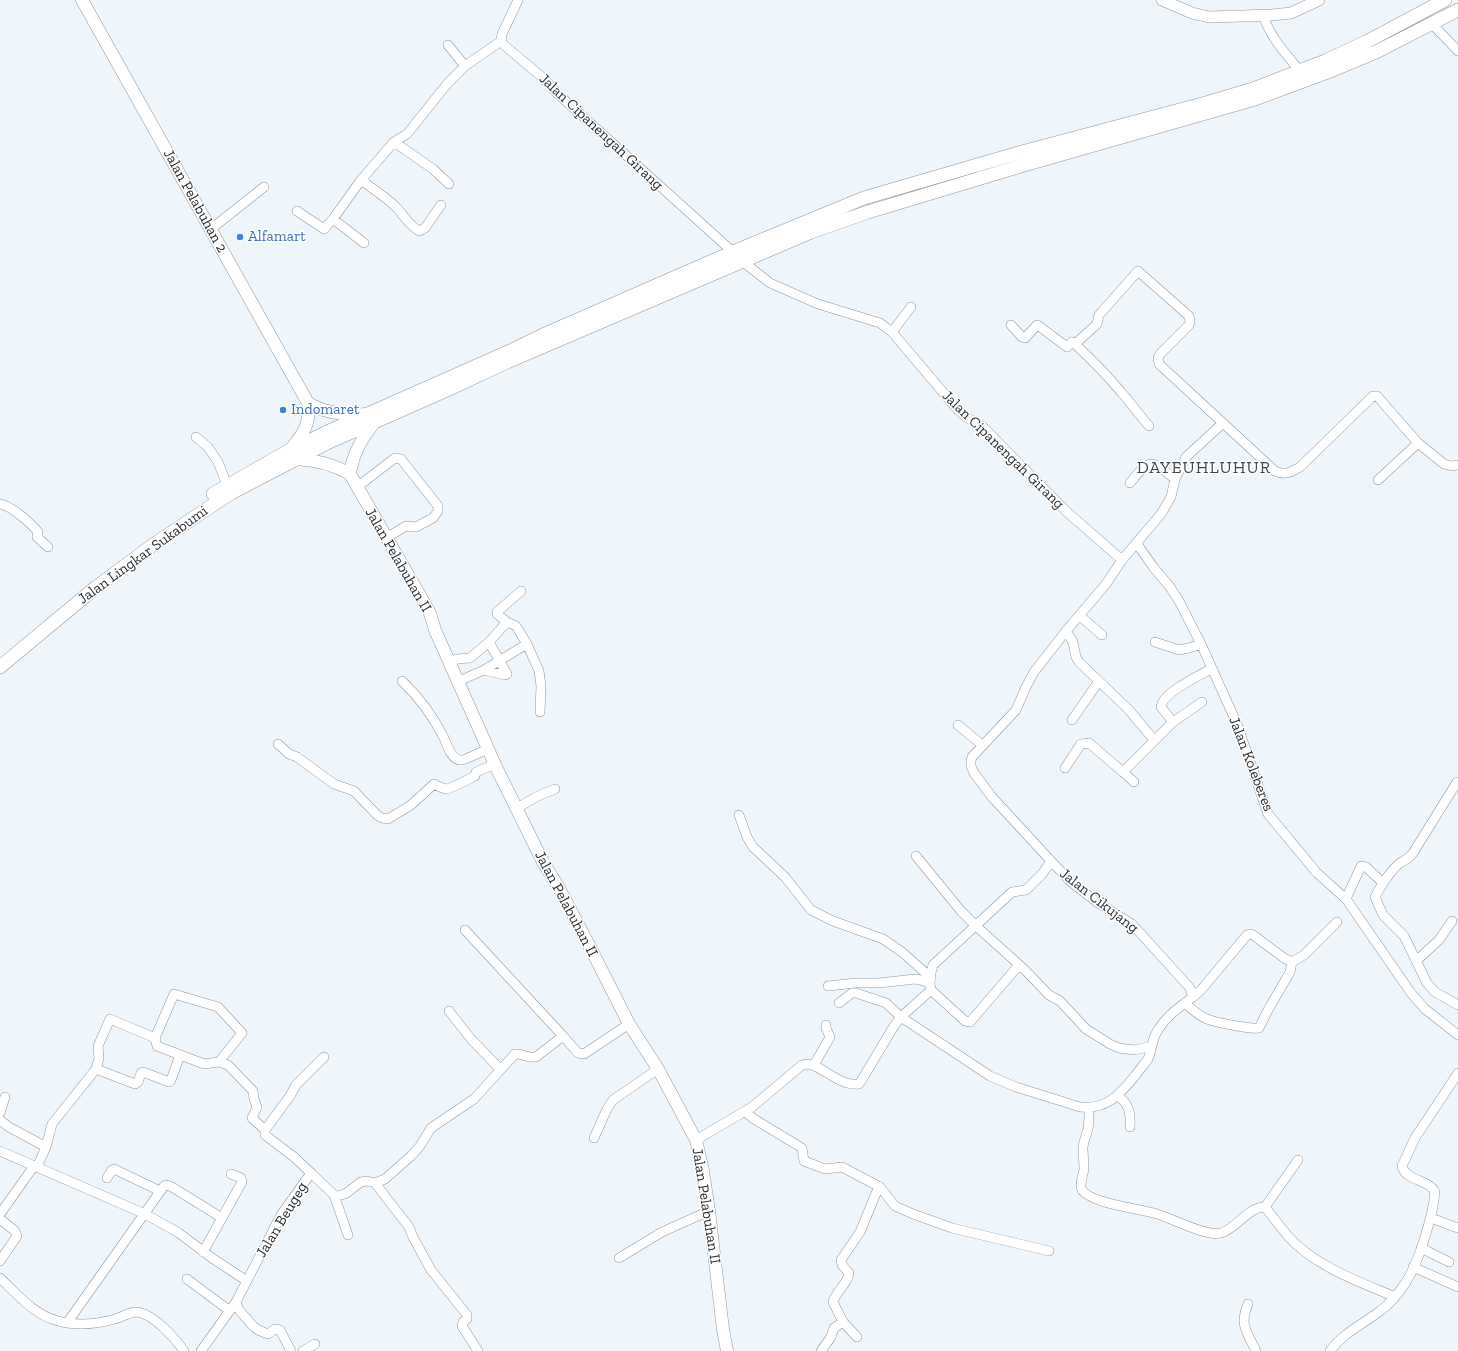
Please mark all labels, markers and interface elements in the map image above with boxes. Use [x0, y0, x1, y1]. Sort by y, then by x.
street label: Jalan Cipanengah Girang [535, 70, 667, 194]
street label: Jalan Pelabuhan 2 [159, 146, 231, 256]
place label: Alfamart [248, 228, 306, 246]
marker: Alfamart [235, 232, 245, 242]
street label: Jalan Cipanengah Girang [938, 387, 1068, 513]
place label: Indomaret [291, 401, 359, 419]
marker: Indomaret [278, 405, 288, 415]
district label: DAYEUHLUHUR [1137, 458, 1271, 478]
street label: Jalan Lingkar Sukabumi [75, 502, 211, 608]
street label: Jalan Pelabuhan II [361, 505, 435, 615]
street label: Jalan Koleberes [1225, 714, 1277, 814]
street label: Jalan Pelabuhan II [531, 848, 601, 960]
street label: Jalan Cikujang [1056, 865, 1142, 937]
street label: Jalan Pelabuhan II [688, 1147, 724, 1265]
street label: Jalan Beugeg [252, 1179, 312, 1261]

